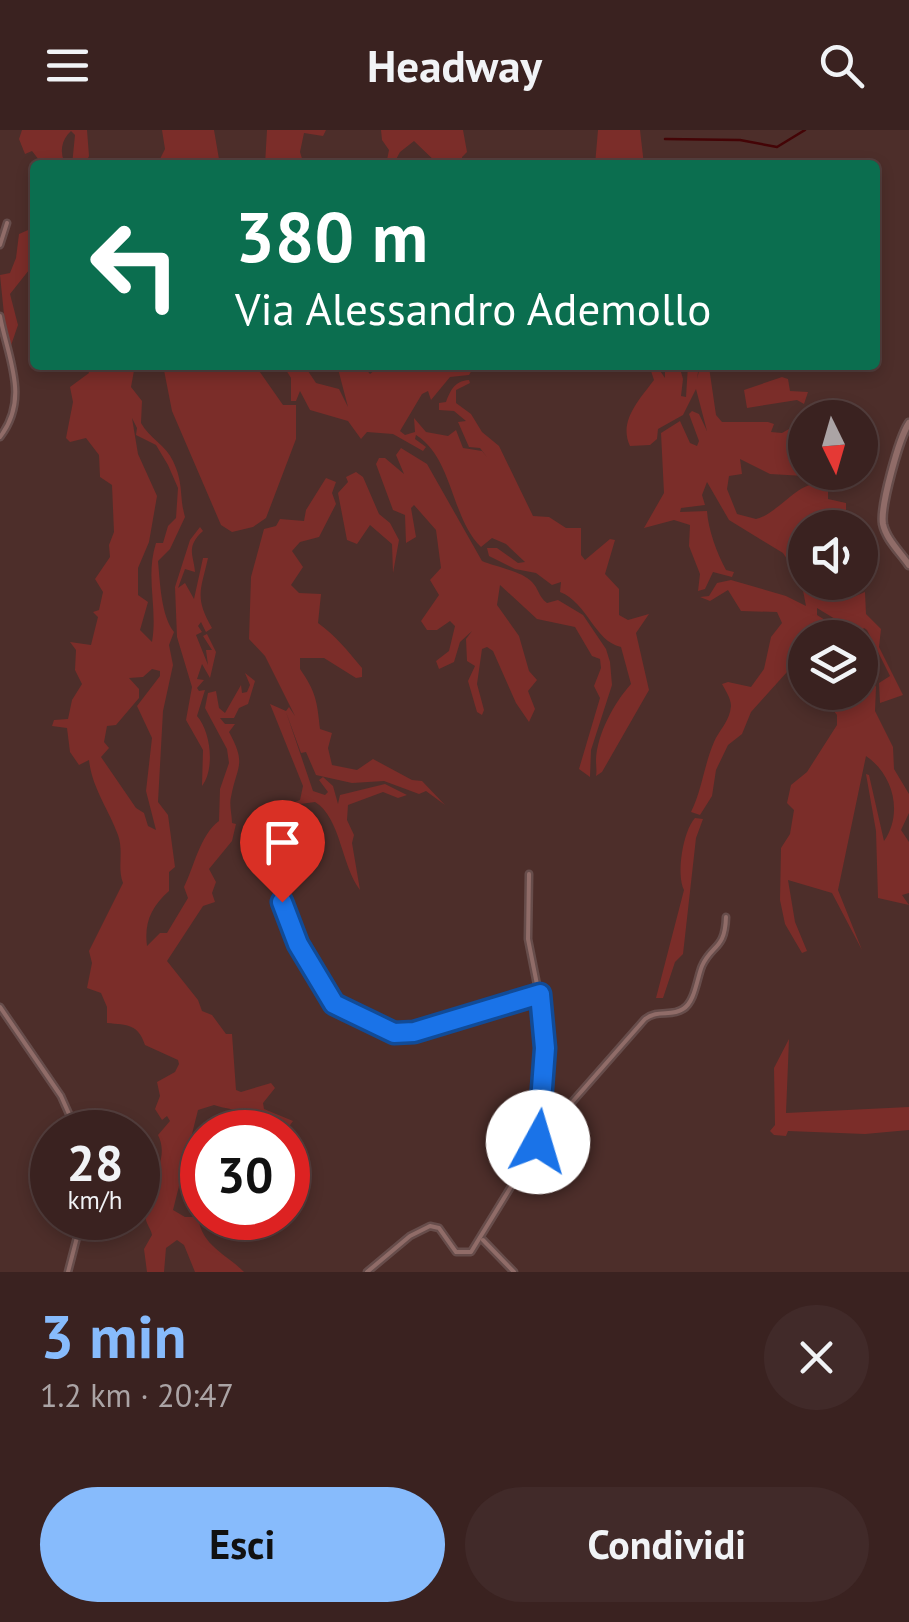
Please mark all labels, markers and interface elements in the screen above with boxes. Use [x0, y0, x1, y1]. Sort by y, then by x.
text: Headway [367, 36, 542, 94]
icon: menu [40, 38, 95, 93]
icon: search [814, 38, 869, 93]
text: 380 m [235, 191, 428, 281]
icon: left [70, 200, 200, 330]
text: Via Alessandro Ademollo [235, 279, 711, 337]
north arrow [788, 400, 878, 490]
map controls [788, 400, 878, 710]
button: sound [788, 510, 878, 600]
button: layers [788, 620, 878, 710]
pin [240, 800, 325, 903]
icon: arrive [255, 815, 310, 870]
position arrow [486, 1090, 590, 1194]
speed limit sign: 30 [180, 1110, 310, 1240]
text: 28 [67, 1130, 123, 1195]
text: km/h [68, 1184, 122, 1216]
text: 3 min [40, 1297, 186, 1375]
button: close [764, 1305, 869, 1410]
text: 1.2 km · 20:47 [40, 1374, 234, 1416]
button: Esci [40, 1487, 445, 1602]
button: Condividi [465, 1487, 869, 1602]

